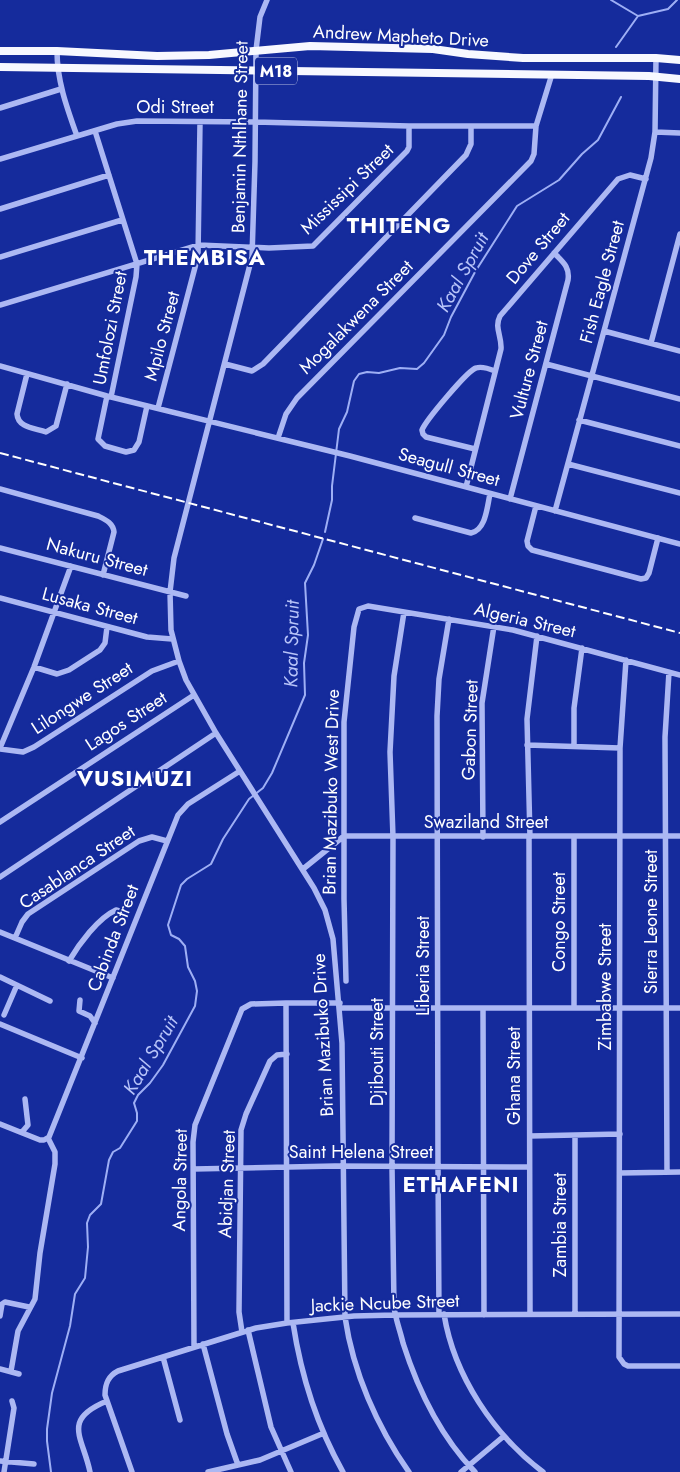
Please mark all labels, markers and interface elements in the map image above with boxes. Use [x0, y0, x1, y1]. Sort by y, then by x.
street label: Andrew Mapheto Drive [312, 18, 490, 54]
street label: Benjamin Nthlhane Street [225, 40, 255, 233]
road number: M18 [255, 58, 297, 84]
street label: Odi Street [136, 94, 214, 120]
street label: Mississipi Street [294, 137, 400, 240]
street label: Dove Street [500, 206, 576, 290]
district label: THITENG [347, 209, 451, 241]
street label: Fish Eagle Street [573, 217, 631, 346]
water label: Kaal Spruit [429, 226, 496, 317]
district label: THEMBISA [144, 241, 266, 273]
street label: Mogalakwena Street [293, 254, 419, 380]
street label: Umfolozi Street [86, 268, 134, 387]
street label: Mpilo Street [138, 288, 187, 384]
street label: Vulture Street [503, 317, 555, 422]
street label: Seagull Street [395, 441, 503, 493]
street label: Nakuru Street [44, 531, 151, 583]
street label: Lusaka Street [39, 581, 141, 631]
street label: Algeria Street [472, 596, 579, 644]
water label: Kaal Spruit [277, 599, 306, 688]
street label: Lilongwe Street [26, 655, 138, 741]
street label: Gabon Street [455, 679, 485, 781]
street label: Lagos Street [80, 685, 172, 757]
street label: Brian Mazibuko West Drive [316, 689, 346, 895]
district label: VUSIMUZI [76, 762, 193, 794]
street label: Swaziland Street [424, 809, 549, 835]
street label: Casablanca Street [14, 818, 141, 916]
street label: Sierra Leone Street [638, 849, 664, 994]
street label: Congo Street [546, 871, 572, 972]
street label: Cabinda Street [81, 880, 146, 995]
street label: Liberia Street [410, 915, 436, 1016]
street label: Zimbabwe Street [592, 923, 618, 1051]
street label: Brian Mazibuko Drive [306, 953, 340, 1117]
street label: Djibouti Street [364, 997, 390, 1106]
water label: Kaal Spruit [116, 1010, 185, 1100]
street label: Ghana Street [501, 1026, 527, 1125]
street label: Angola Street [166, 1128, 194, 1232]
street label: Abidjan Street [212, 1129, 242, 1238]
street label: Saint Helena Street [289, 1139, 434, 1165]
district label: ETHAFENI [402, 1168, 520, 1200]
street label: Zambia Street [547, 1172, 573, 1277]
street label: Jackie Ncube Street [308, 1287, 460, 1319]

